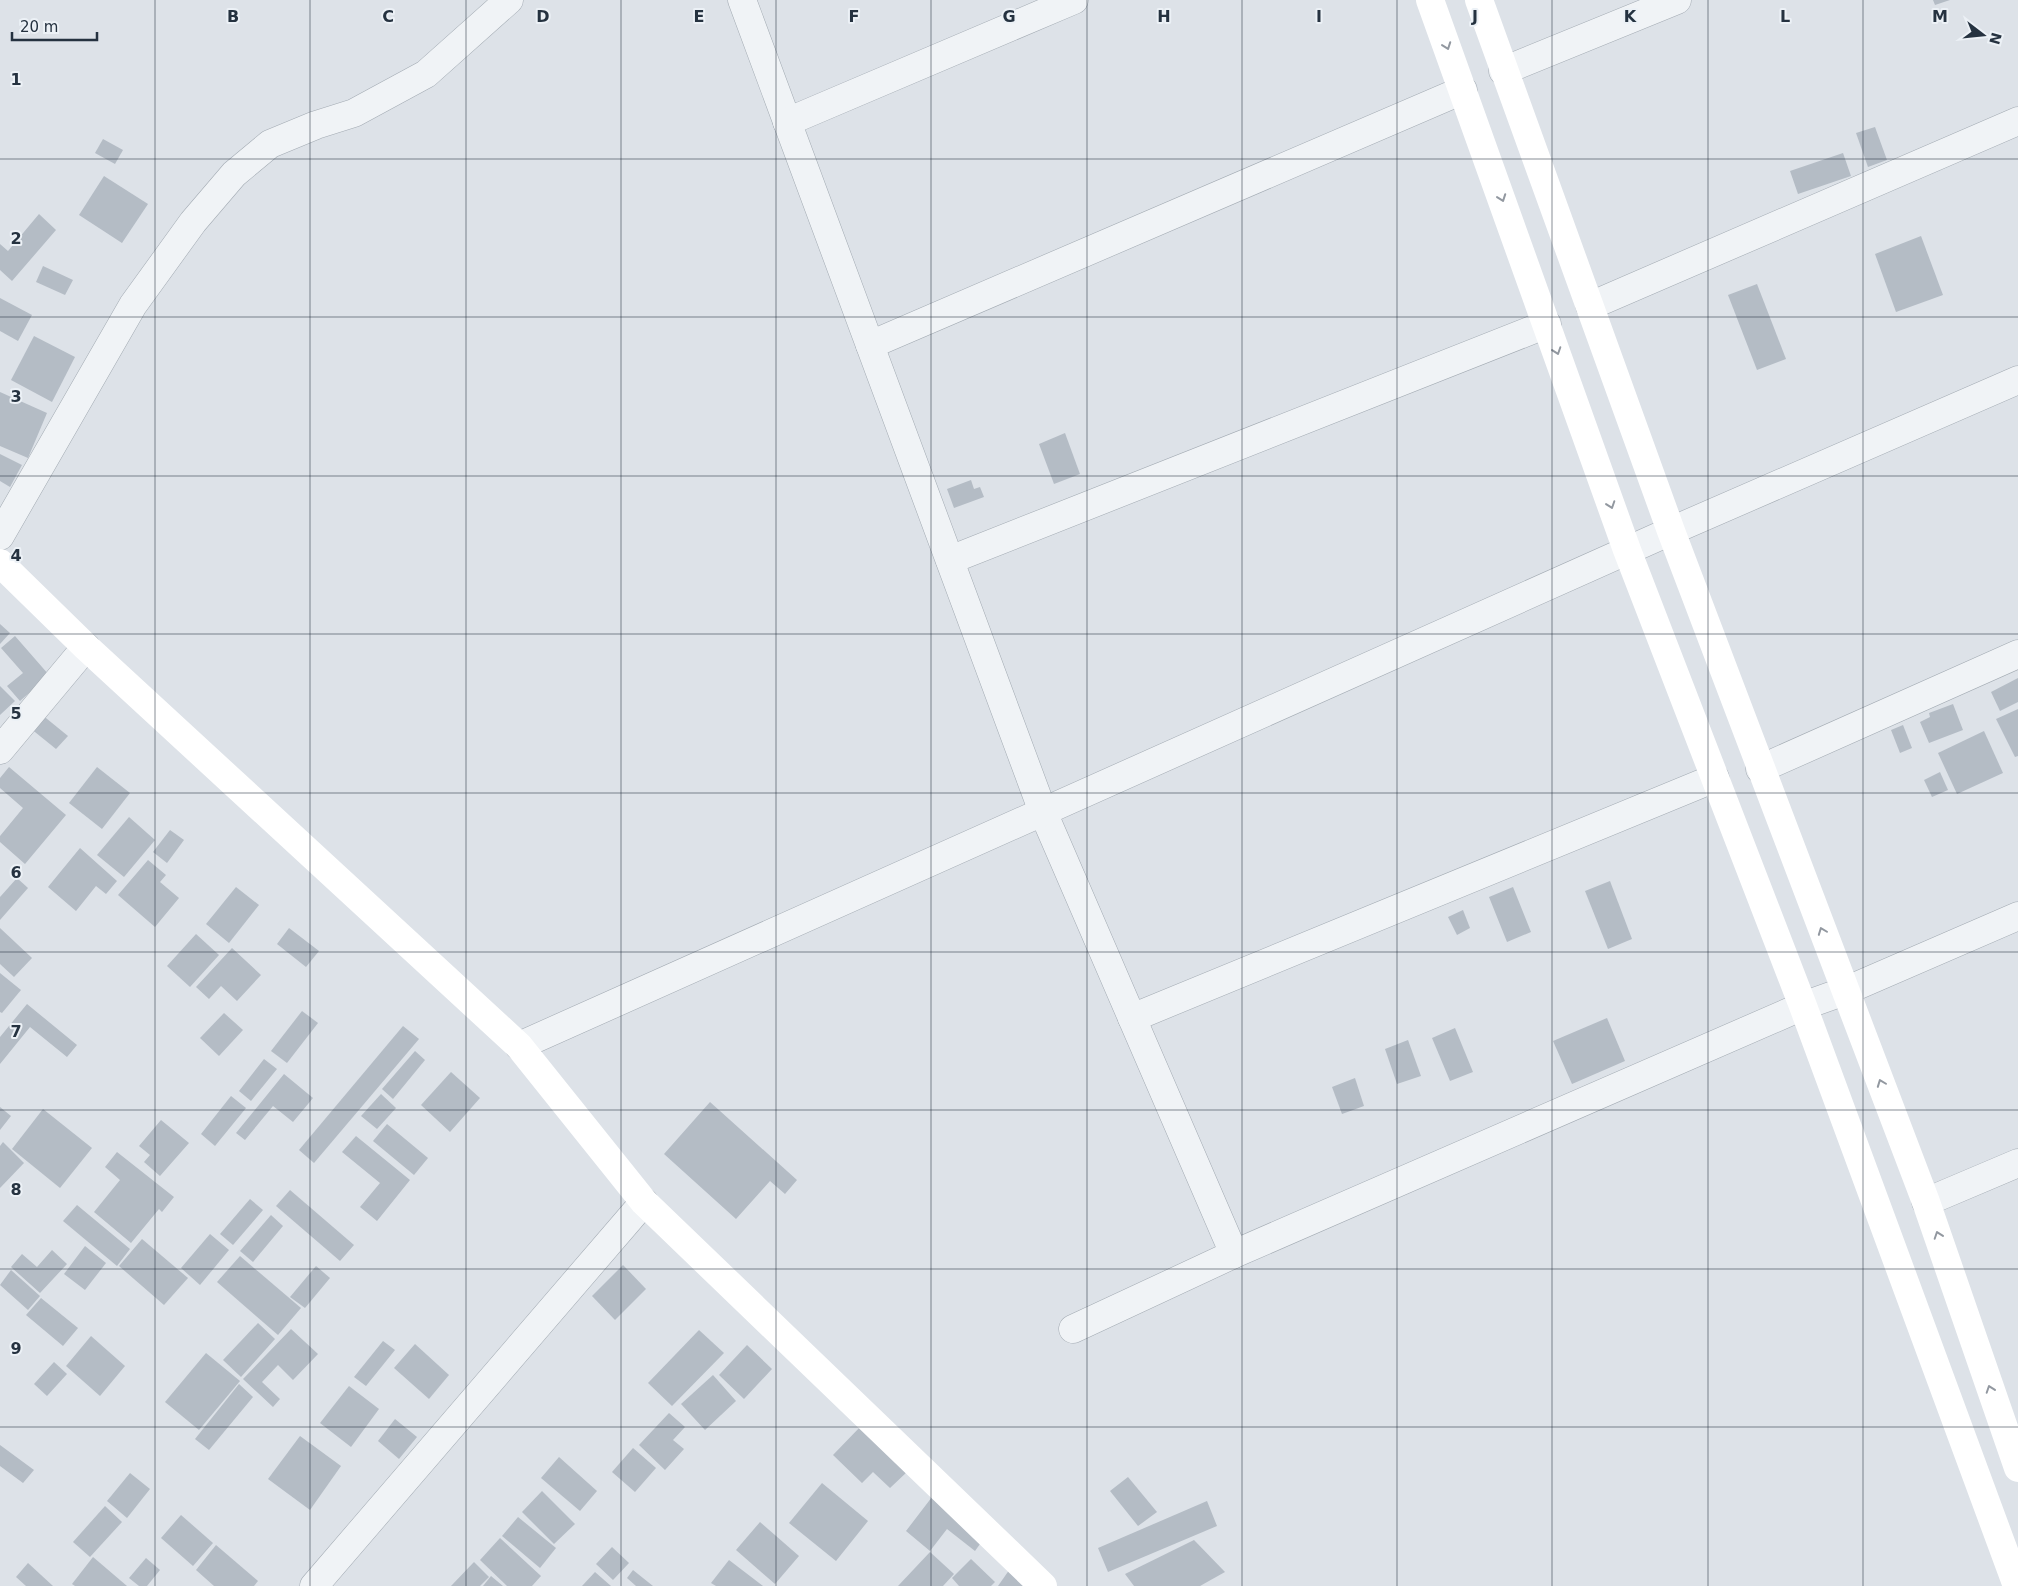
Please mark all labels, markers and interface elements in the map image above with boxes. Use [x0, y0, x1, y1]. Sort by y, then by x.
text: B [227, 7, 239, 26]
text: C [382, 7, 394, 26]
text: D [536, 7, 550, 26]
text: E [694, 7, 704, 26]
text: F [849, 7, 859, 26]
text: G [1002, 7, 1016, 26]
text: H [1157, 7, 1171, 26]
text: I [1316, 7, 1322, 26]
text: J [1471, 7, 1478, 26]
text: K [1624, 7, 1637, 26]
text: L [1780, 7, 1790, 26]
text: M [1932, 7, 1948, 26]
scale bar [12, 10, 98, 42]
north arrow [1958, 10, 2008, 60]
text: 20 m [20, 18, 58, 36]
text: N [1986, 31, 2005, 46]
one-way arrow [1441, 41, 1451, 50]
text: 1 [10, 70, 22, 89]
one-way arrow [1496, 194, 1506, 202]
text: 2 [10, 229, 22, 248]
one-way arrow [1551, 347, 1561, 355]
text: 3 [10, 387, 22, 406]
one-way arrow [1605, 500, 1615, 508]
text: 4 [10, 546, 22, 565]
text: 5 [10, 704, 22, 723]
text: 6 [10, 863, 22, 882]
one-way arrow [1818, 927, 1829, 936]
text: 7 [10, 1022, 22, 1041]
one-way arrow [1876, 1079, 1887, 1088]
text: 8 [10, 1180, 22, 1199]
one-way arrow [1934, 1231, 1944, 1240]
text: 9 [10, 1339, 22, 1358]
one-way arrow [1986, 1385, 1996, 1394]

